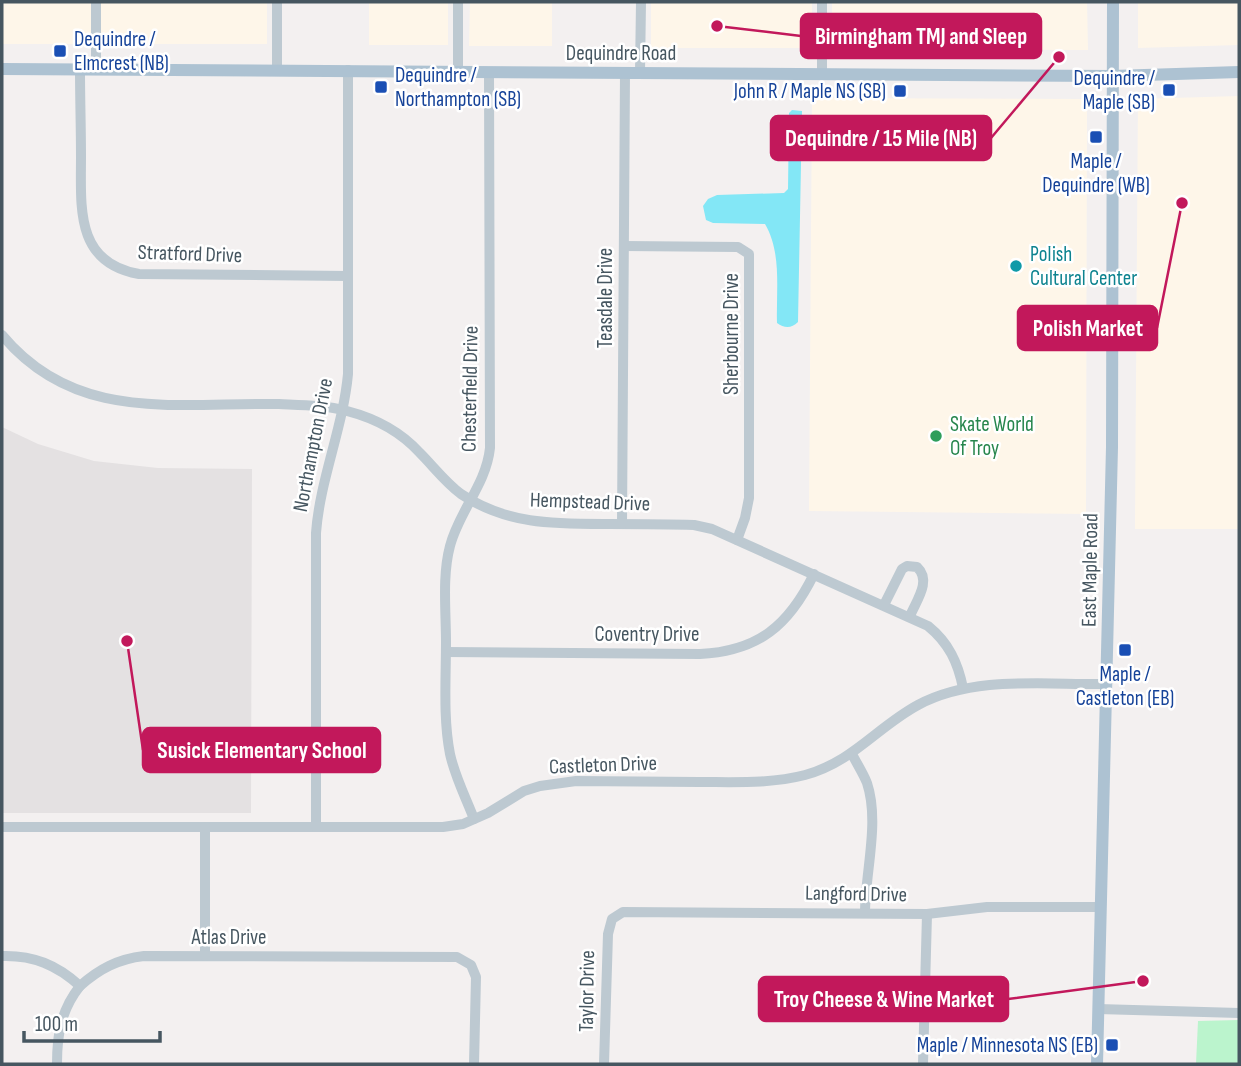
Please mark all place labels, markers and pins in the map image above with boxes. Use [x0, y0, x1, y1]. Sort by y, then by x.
callout: Birmingham TMJ and Sleep [801, 14, 1041, 58]
place label: Dequindre / Elmcrest (NB) [74, 27, 169, 76]
marker: Dequindre / Elmcrest (NB) [52, 43, 68, 59]
place label: Dequindre / Northampton (SB) [395, 63, 521, 112]
place label: Dequindre / Maple (SB) [1073, 66, 1155, 115]
marker: Dequindre / Northampton (SB) [373, 79, 389, 95]
place label: John R / Maple NS (SB) [733, 79, 886, 104]
marker: Dequindre / Maple (SB) [1161, 82, 1177, 98]
marker: John R / Maple NS (SB) [892, 83, 908, 99]
callout: Dequindre / 15 Mile (NB) [771, 116, 991, 160]
marker: Maple / Dequindre (WB) [1088, 129, 1104, 145]
place label: Maple / Dequindre (WB) [1042, 149, 1150, 198]
place label: Polish Cultural Center [1030, 242, 1137, 291]
marker: Polish Cultural Center [1008, 258, 1024, 274]
callout: Polish Market [1018, 306, 1157, 350]
place label: Skate World Of Troy [950, 412, 1034, 461]
marker: Skate World Of Troy [928, 428, 944, 444]
marker: Maple / Castleton (EB) [1117, 642, 1133, 658]
place label: Maple / Castleton (EB) [1076, 662, 1174, 711]
callout: Susick Elementary School [143, 728, 380, 772]
callout: Troy Cheese & Wine Market [759, 977, 1008, 1021]
place label: Maple / Minnesota NS (EB) [917, 1033, 1098, 1058]
marker: Maple / Minnesota NS (EB) [1104, 1037, 1120, 1053]

